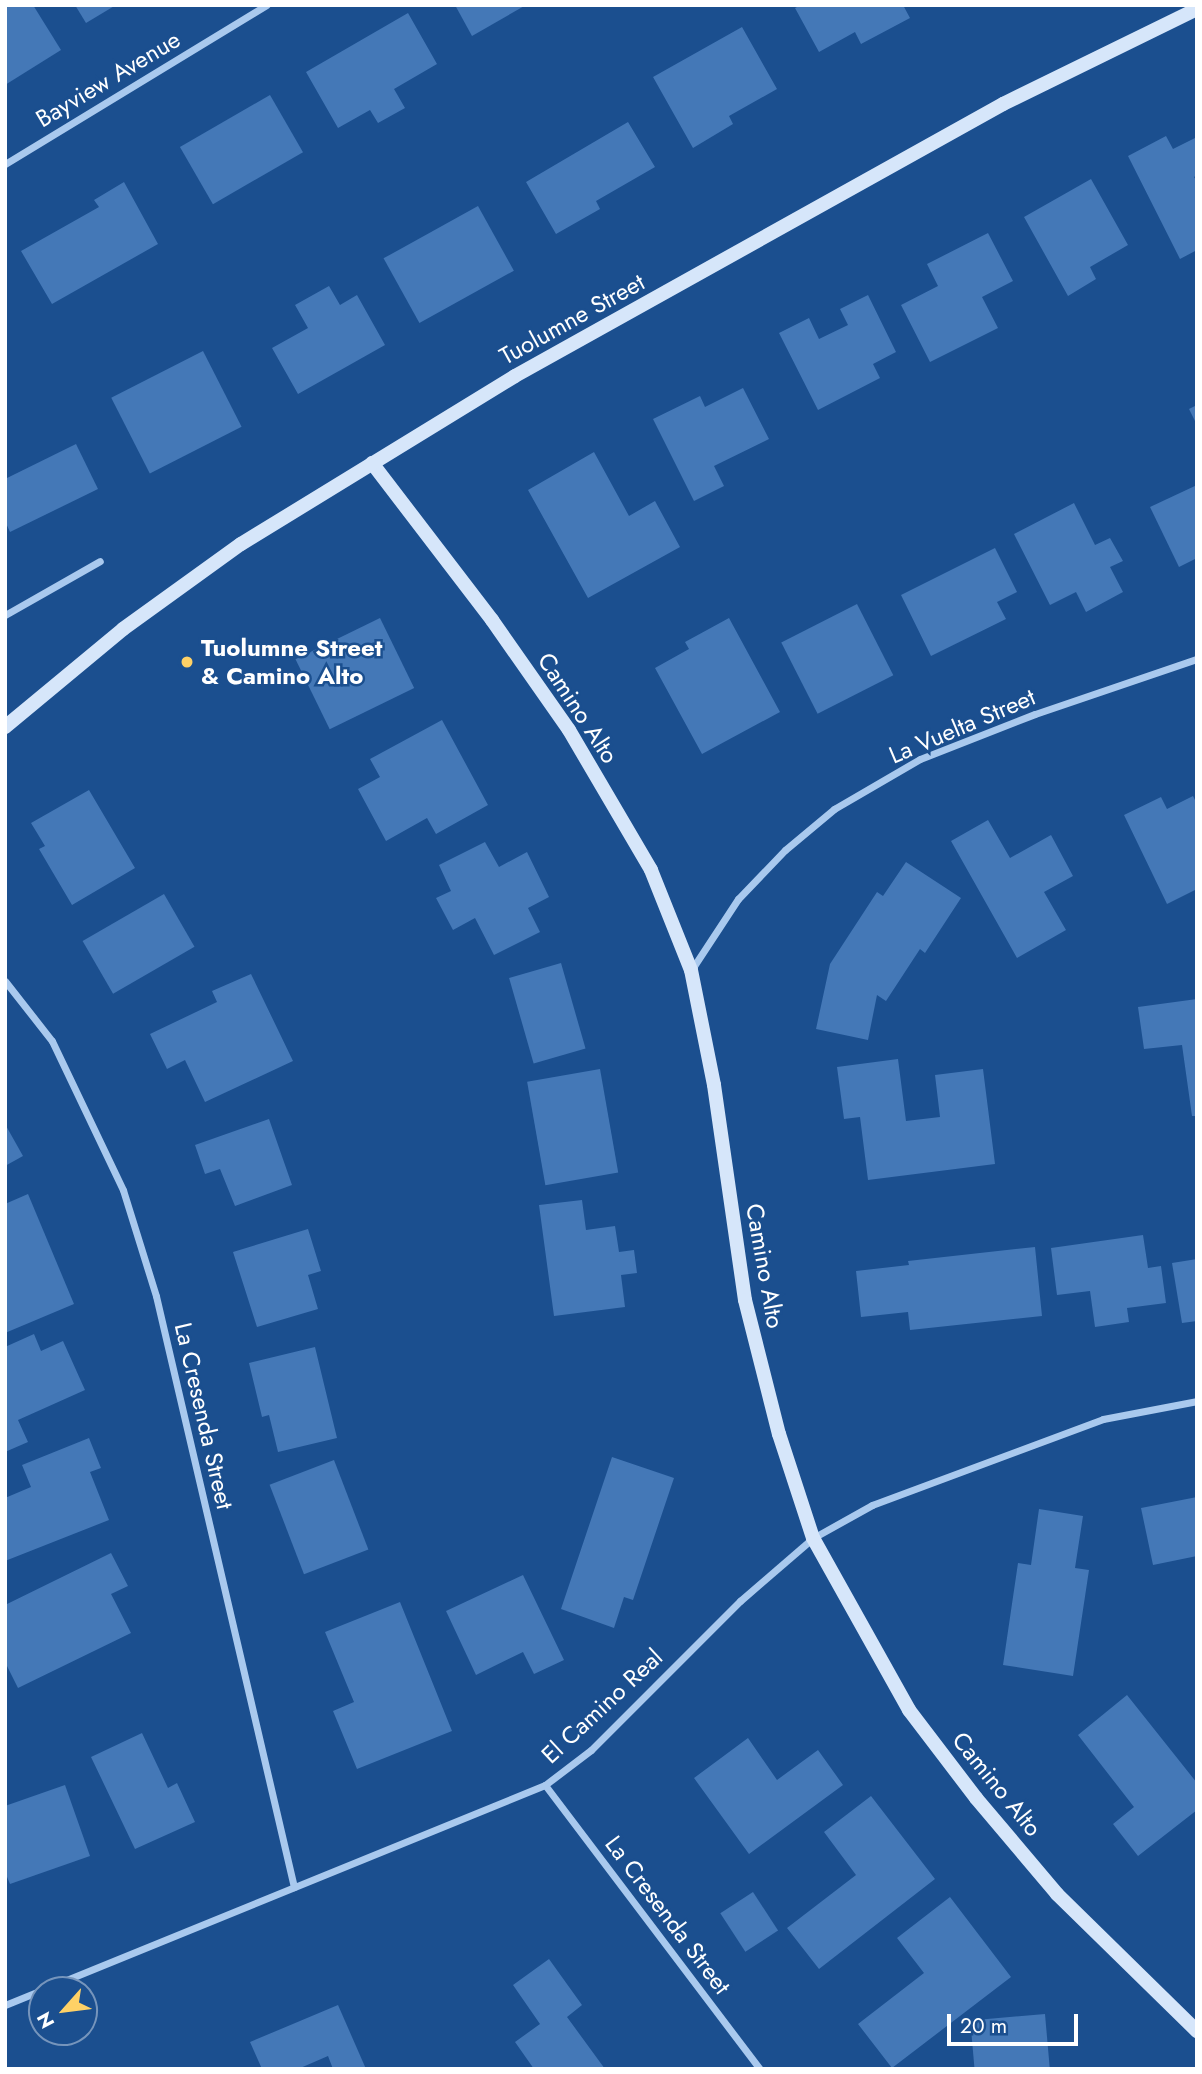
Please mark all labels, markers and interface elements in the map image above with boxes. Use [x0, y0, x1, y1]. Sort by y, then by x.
street label: Bayview Avenue [31, 25, 185, 133]
street label: Tuolumne Street [495, 267, 649, 371]
place label: Tuolumne Street & Camino Alto [201, 634, 382, 690]
street label: Camino Alto [532, 647, 624, 769]
marker: Tuolumne Street & Camino Alto [179, 654, 195, 670]
street label: La Vuelta Street [885, 682, 1039, 770]
street label: Camino Alto [740, 1201, 790, 1331]
street label: La Cresenda Street [169, 1320, 239, 1512]
street label: El Camino Real [536, 1643, 668, 1769]
street label: Camino Alto [946, 1726, 1048, 1842]
street label: La Cresenda Street [599, 1830, 737, 2000]
north arrow [28, 1976, 98, 2046]
scale bar [950, 2000, 1081, 2044]
text: N [30, 2007, 61, 2033]
text: 20 m [960, 2011, 1007, 2041]

